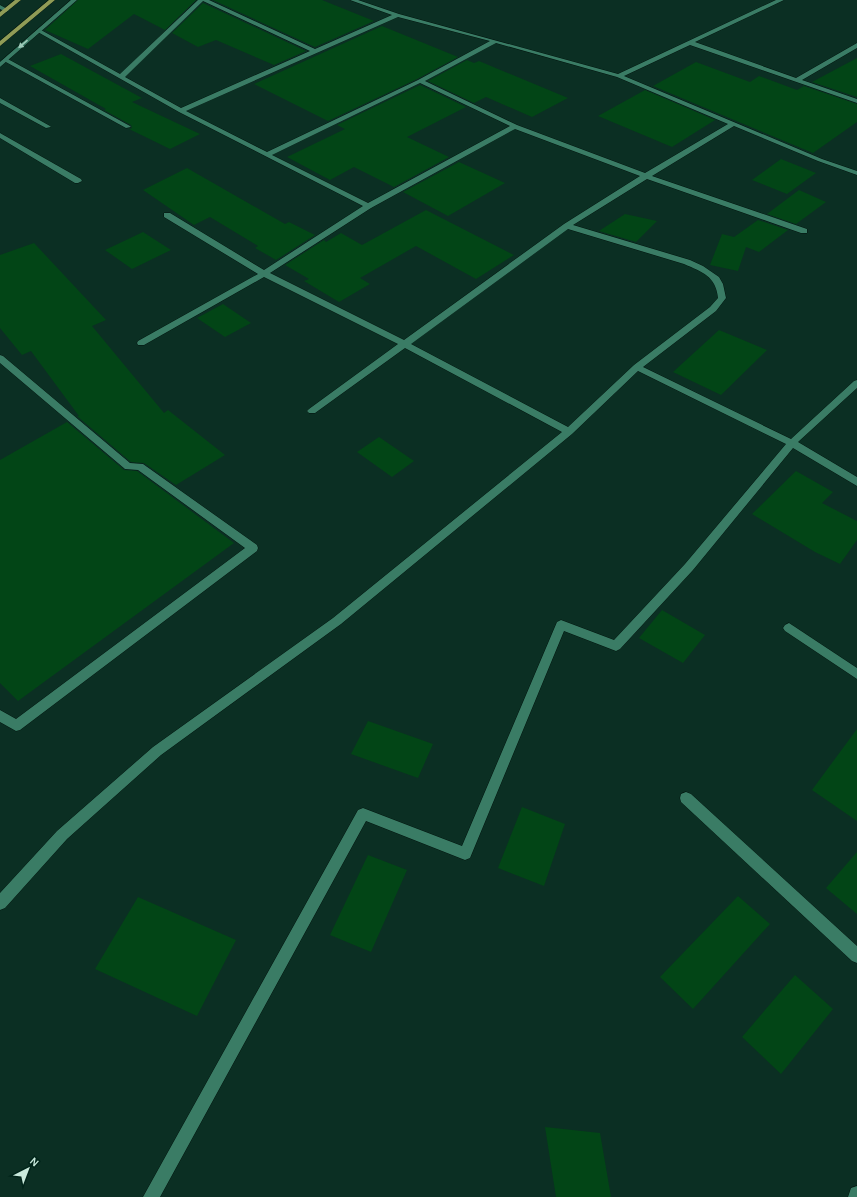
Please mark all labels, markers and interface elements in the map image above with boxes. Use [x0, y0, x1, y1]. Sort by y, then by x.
one-way arrow [19, 39, 28, 48]
north arrow [8, 1149, 48, 1189]
text: N [27, 1154, 42, 1169]

